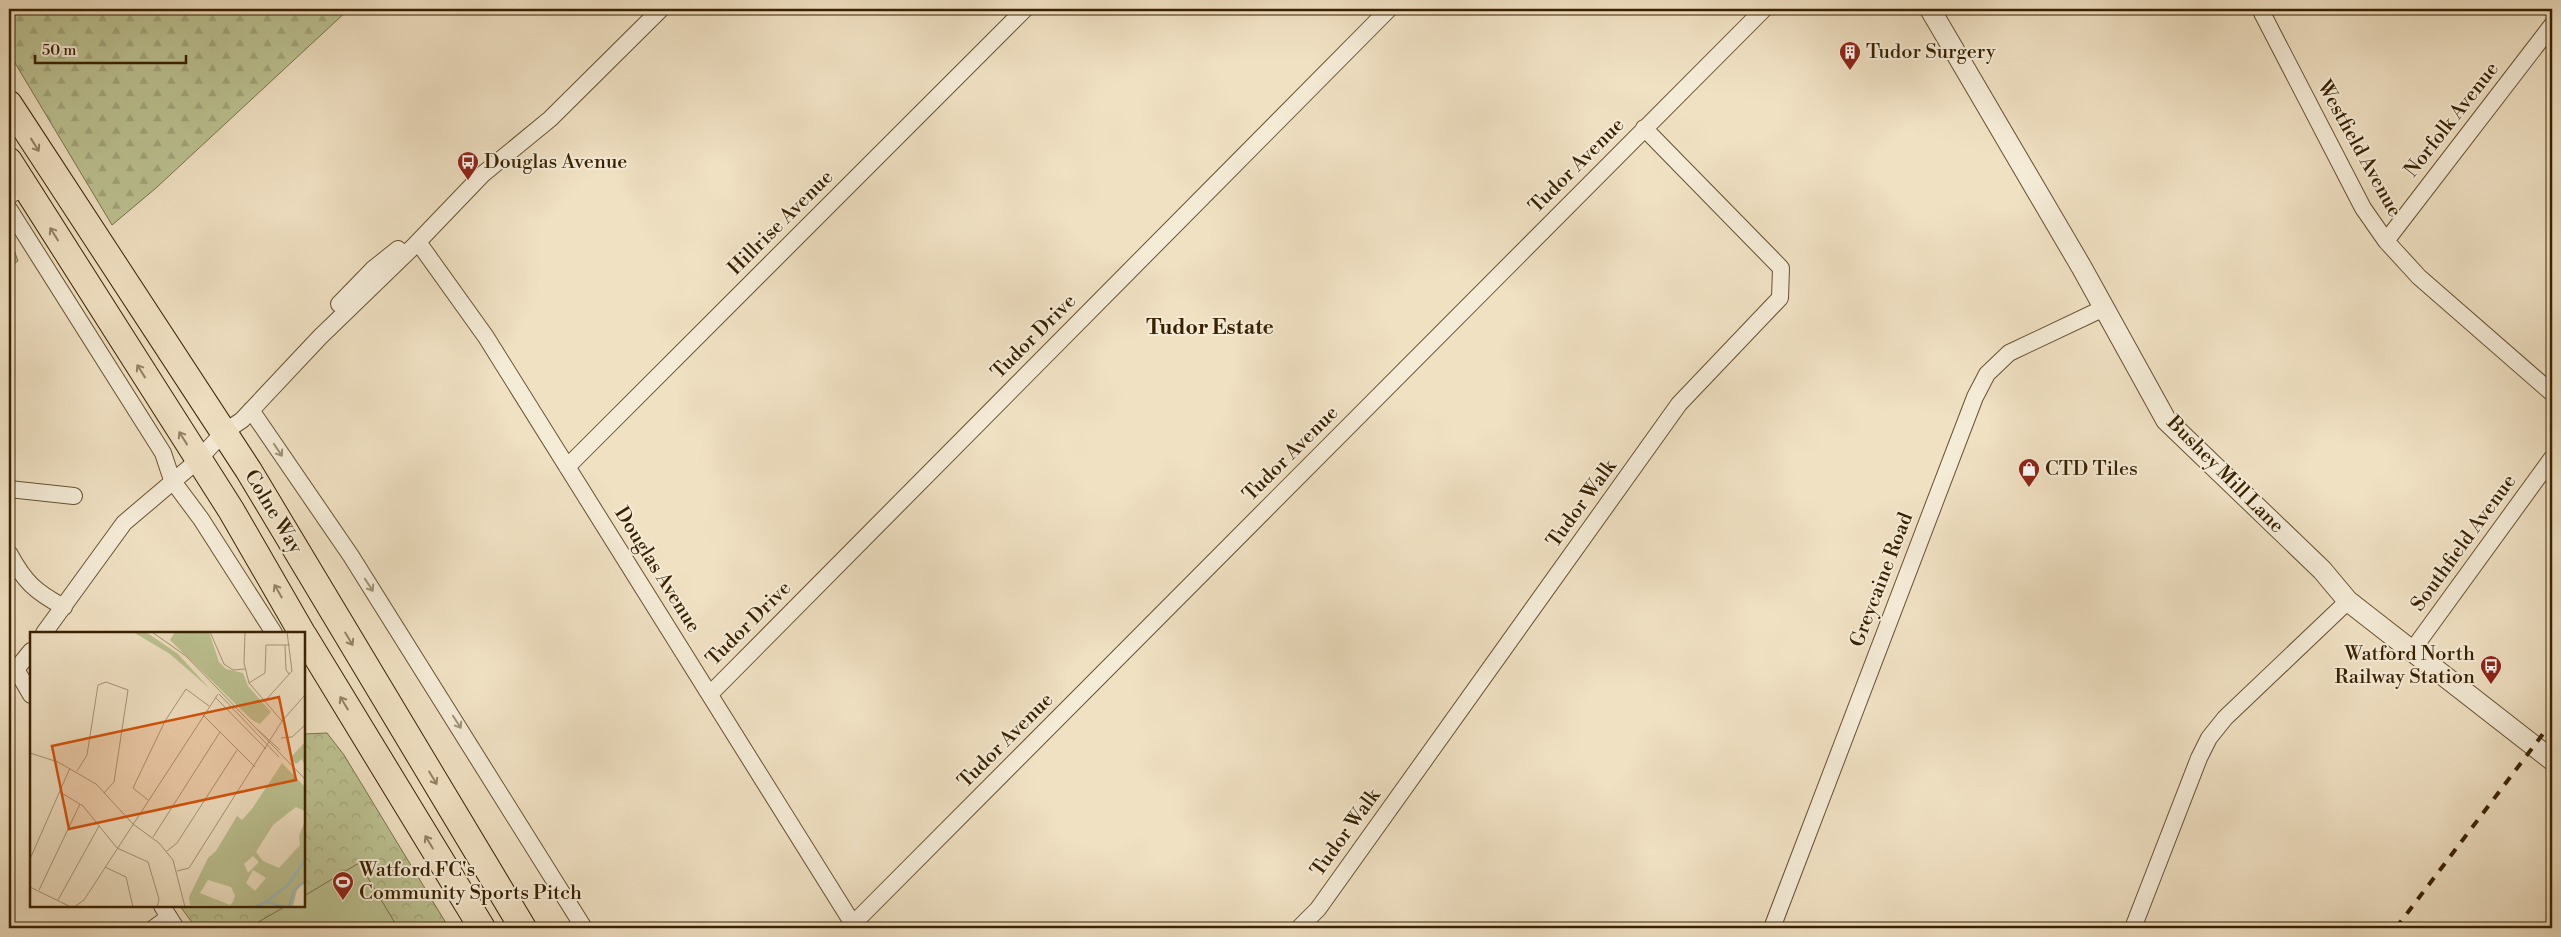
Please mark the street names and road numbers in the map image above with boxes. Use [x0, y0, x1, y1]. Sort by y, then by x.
street label: Norfolk Avenue [2399, 57, 2505, 183]
street label: Westfield Avenue [2311, 75, 2407, 222]
street label: Tudor Avenue [1524, 113, 1630, 219]
street label: Hillrise Avenue [723, 165, 839, 281]
street label: Tudor Drive [986, 289, 1082, 385]
street label: Tudor Avenue [1238, 401, 1344, 507]
street label: Bushey Mill Lane [2160, 410, 2289, 539]
street label: Tudor Walk [1542, 454, 1623, 553]
street label: Colne Way [238, 465, 308, 559]
street label: Southfield Avenue [2406, 470, 2522, 616]
street label: Douglas Avenue [608, 503, 706, 637]
street label: Greycaine Road [1845, 509, 1919, 651]
street label: Tudor Drive [701, 576, 797, 672]
street label: Tudor Avenue [953, 688, 1059, 794]
street label: Tudor Walk [1306, 783, 1387, 882]

